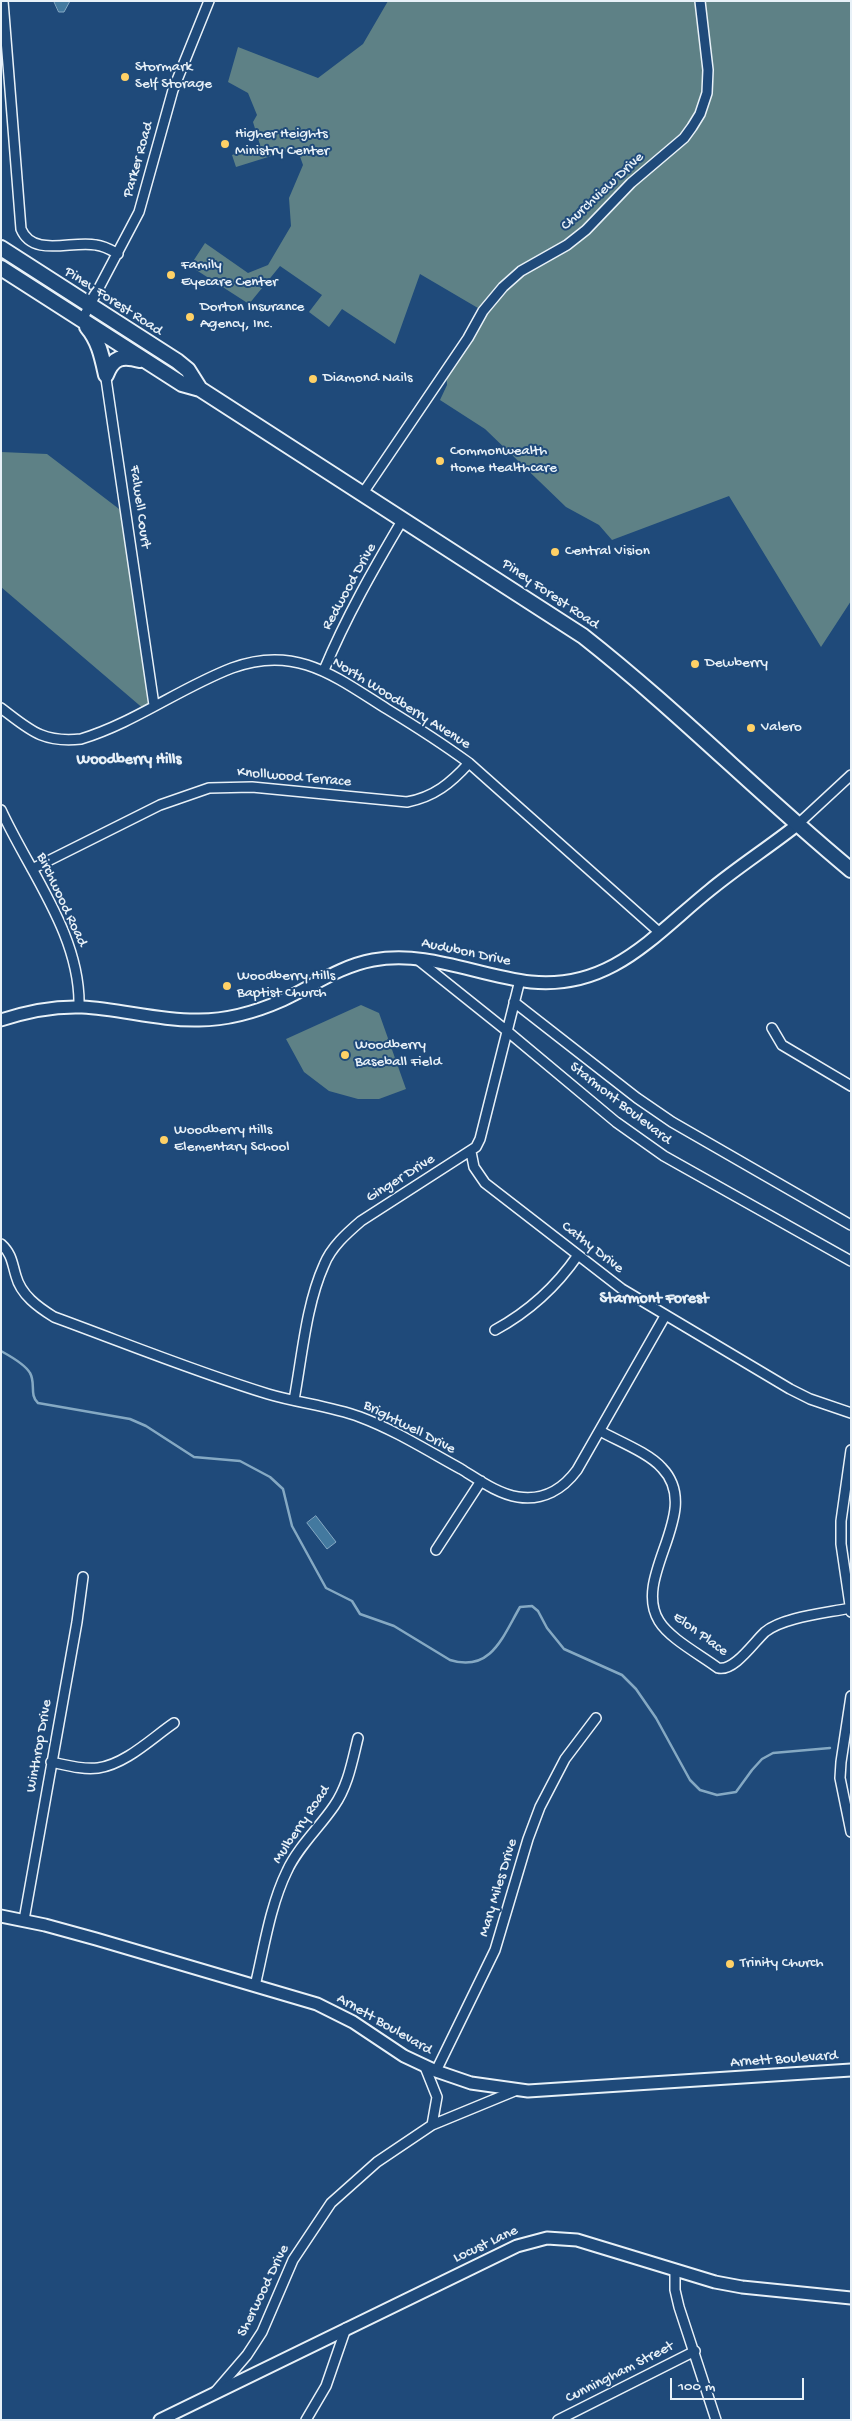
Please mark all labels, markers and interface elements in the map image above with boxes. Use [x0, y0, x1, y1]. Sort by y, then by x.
place label: Stormark Self Storage [135, 59, 212, 94]
marker: Stormark Self Storage [119, 71, 131, 83]
street label: Parker Road [120, 120, 158, 200]
place label: Higher Heights Ministry Center [235, 126, 329, 161]
marker: Higher Heights Ministry Center [219, 138, 231, 150]
street label: Churchview Drive [558, 149, 648, 235]
place label: Family Eyecare Center [181, 257, 278, 292]
street label: Piney Forest Road [60, 263, 166, 341]
marker: Family Eyecare Center [165, 269, 177, 281]
place label: Dorton Insurance Agency, Inc. [200, 299, 304, 334]
marker: Dorton Insurance Agency, Inc. [184, 311, 196, 323]
place label: Diamond Nails [323, 370, 412, 388]
marker: Diamond Nails [307, 373, 319, 385]
place label: Commonwealth Home Healthcare [450, 443, 557, 478]
marker: Commonwealth Home Healthcare [434, 455, 446, 467]
street label: Falwell Court [124, 465, 154, 549]
street label: Redwood Drive [319, 540, 381, 634]
place label: Central Vision [565, 543, 650, 561]
marker: Central Vision [549, 546, 561, 558]
street label: Piney Forest Road [498, 556, 602, 634]
street label: North Woodberry Avenue [328, 654, 474, 754]
place label: Dewberry [705, 655, 768, 673]
marker: Dewberry [689, 658, 701, 670]
place label: Valero [761, 719, 802, 737]
marker: Valero [745, 722, 757, 734]
district label: Woodberry Hills [77, 751, 181, 771]
street label: Knollwood Terrace [236, 764, 352, 792]
street label: Birchwood Road [31, 850, 91, 950]
street label: Audubon Drive [420, 935, 512, 971]
place label: Woodberry Hills Baptist Church [237, 968, 335, 1003]
marker: Woodberry Hills Baptist Church [221, 980, 233, 992]
place label: Woodberry Baseball Field [355, 1037, 441, 1072]
marker: Woodberry Baseball Field [339, 1049, 351, 1061]
street label: Starmont Boulevard [565, 1059, 675, 1149]
place label: Woodberry Hills Elementary School [174, 1122, 290, 1157]
marker: Woodberry Hills Elementary School [158, 1134, 170, 1146]
street label: Ginger Drive [363, 1151, 439, 1207]
street label: Cathy Drive [557, 1218, 627, 1278]
district label: Starmont Forest [600, 1290, 708, 1310]
street label: Brightwell Drive [360, 1397, 458, 1459]
street label: Elon Place [669, 1609, 731, 1661]
street label: Winthrop Drive [23, 1698, 57, 1794]
street label: Mulberry Road [269, 1782, 335, 1868]
street label: Mary Miles Drive [476, 1837, 522, 1939]
place label: Trinity Church [740, 1955, 823, 1973]
marker: Trinity Church [724, 1958, 736, 1970]
street label: Arnett Boulevard [333, 1990, 435, 2060]
street label: Arnett Boulevard [730, 2047, 838, 2073]
street label: Locust Lane [451, 2222, 521, 2268]
street label: Sherwood Drive [234, 2242, 294, 2340]
street label: Cunningham Street [563, 2338, 677, 2408]
scale bar [672, 2368, 806, 2400]
text: 100 m [678, 2378, 715, 2396]

